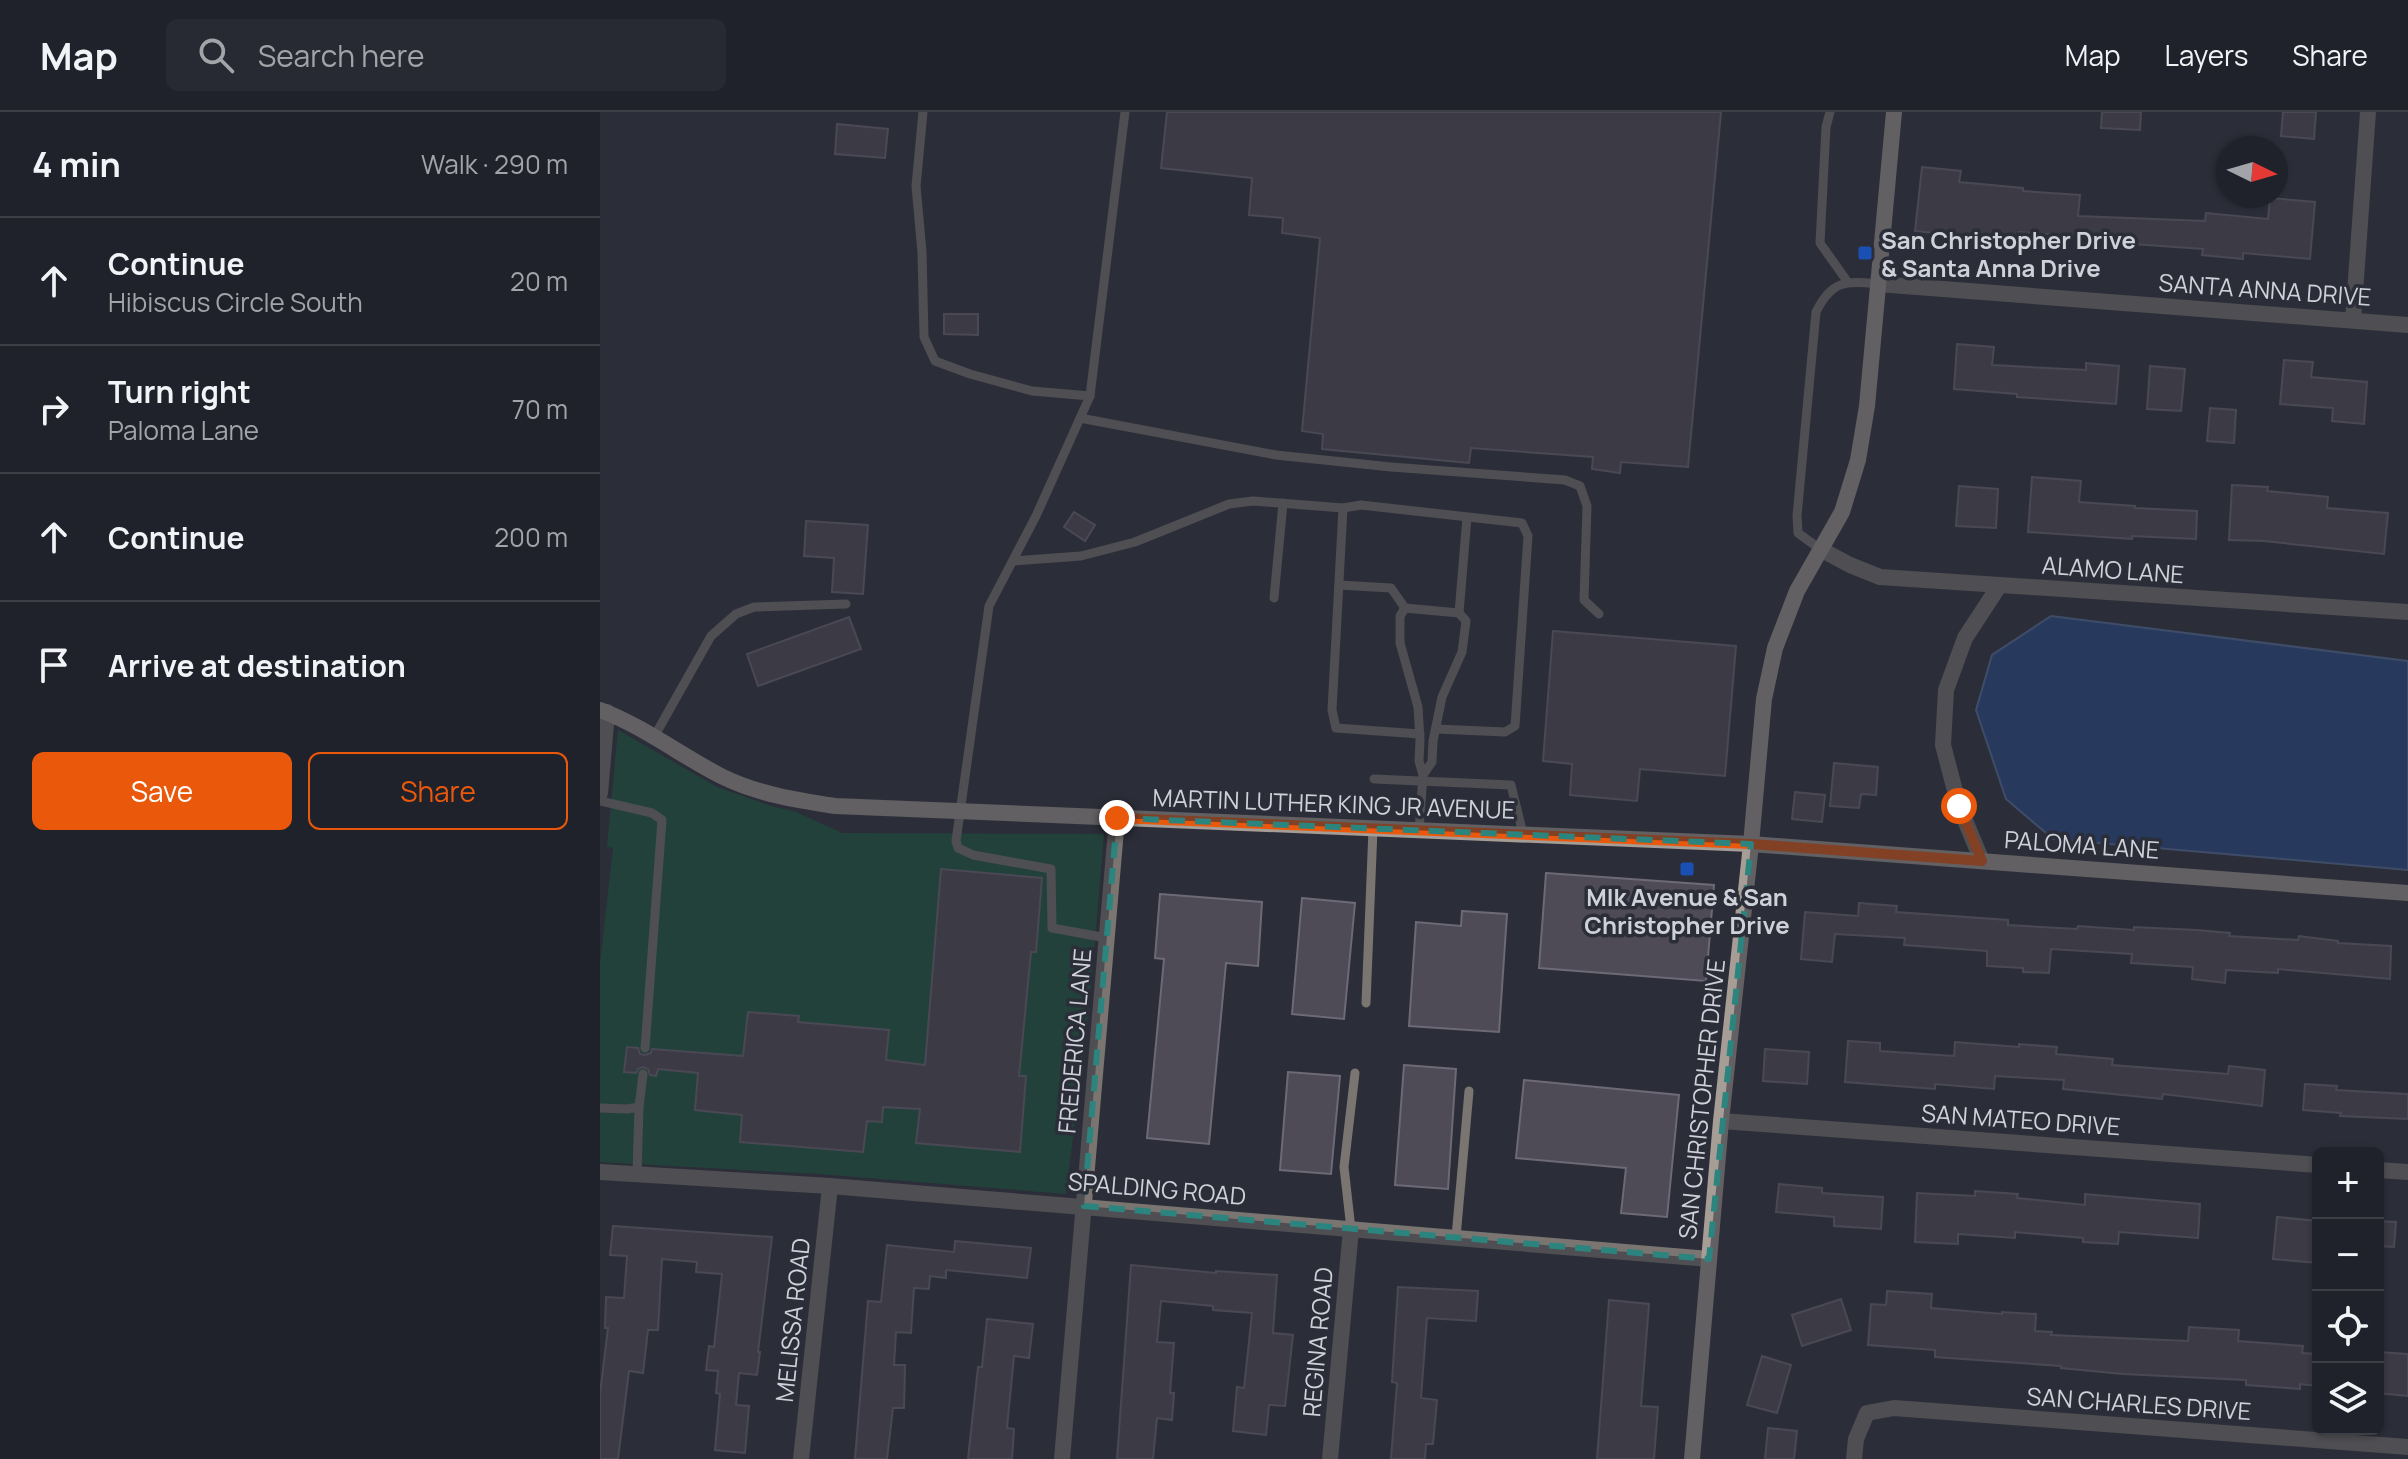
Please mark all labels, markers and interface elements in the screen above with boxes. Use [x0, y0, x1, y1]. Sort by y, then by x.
search box [166, 19, 726, 91]
text: Map [40, 29, 118, 81]
icon: search [194, 33, 238, 77]
text: Search here [258, 35, 425, 76]
text: Map [2065, 36, 2121, 74]
text: Layers [2165, 36, 2248, 74]
text: Share [2292, 36, 2368, 74]
north arrow [2216, 136, 2288, 208]
text: 4 min [32, 141, 121, 187]
text: Walk · 290 m [421, 146, 568, 182]
place label: San Christopher Drive & Santa Anna Drive [1881, 223, 2136, 284]
text: Continue [108, 243, 244, 284]
marker: San Christopher Drive & Santa Anna Drive [1856, 244, 1874, 262]
icon: ahead [32, 259, 76, 303]
text: 20 m [510, 263, 568, 299]
street label: SANTA ANNA DRIVE [2157, 265, 2373, 313]
text: Hibiscus Circle South [108, 284, 363, 320]
text: Turn right [108, 371, 251, 412]
icon: right [32, 387, 76, 431]
text: 70 m [512, 391, 568, 427]
text: Paloma Lane [108, 412, 259, 448]
icon: ahead [32, 515, 76, 559]
text: Continue [108, 517, 244, 558]
text: 200 m [494, 519, 568, 555]
street label: ALAMO LANE [2041, 548, 2185, 590]
icon: arrive [32, 643, 76, 687]
text: Arrive at destination [108, 645, 406, 686]
button: Save [32, 752, 292, 830]
button: Share [308, 752, 568, 830]
street label: MARTIN LUTHER KING JR AVENUE [1152, 780, 1516, 826]
route start [1941, 788, 1977, 824]
route end [1099, 800, 1135, 836]
street label: PALOMA LANE [2003, 822, 2161, 866]
marker: Mlk Avenue & San Christopher Drive [1678, 860, 1696, 878]
place label: Mlk Avenue & San Christopher Drive [1584, 880, 1790, 941]
street label: FREDERICA LANE [1049, 947, 1099, 1135]
street label: SAN CHRISTOPHER DRIVE [1670, 957, 1732, 1241]
street label: SAN MATEO DRIVE [1920, 1096, 2122, 1142]
map controls [2312, 1147, 2384, 1435]
button: + [2312, 1147, 2384, 1219]
street label: SPALDING ROAD [1067, 1164, 1247, 1212]
button: − [2312, 1219, 2384, 1291]
street label: MELISSA ROAD [767, 1236, 817, 1404]
street label: REGINA ROAD [1294, 1266, 1340, 1418]
button: locate [2312, 1291, 2384, 1363]
button: layers [2312, 1363, 2384, 1435]
street label: SAN CHARLES DRIVE [2026, 1379, 2252, 1427]

